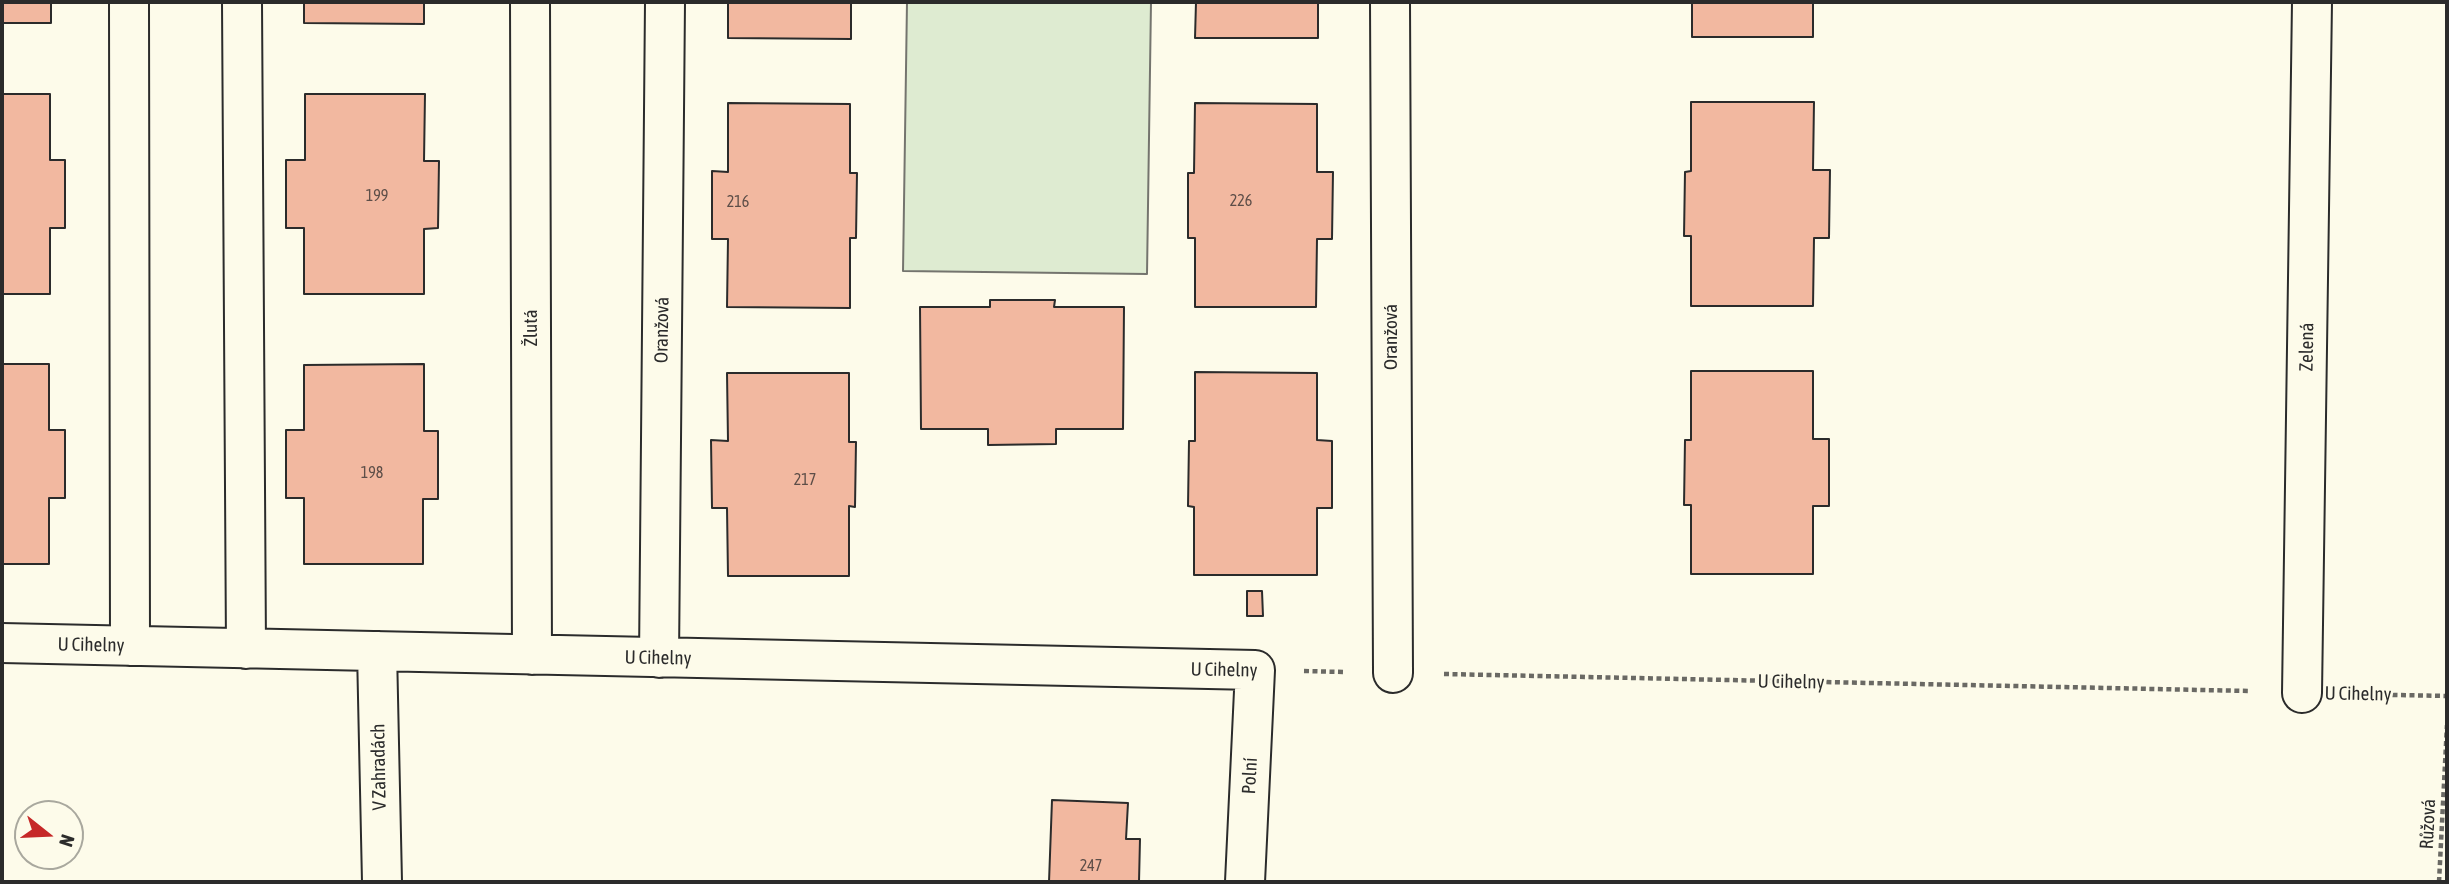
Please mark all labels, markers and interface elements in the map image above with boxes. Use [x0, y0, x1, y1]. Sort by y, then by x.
house number: 199 [366, 186, 388, 206]
house number: 226 [1230, 191, 1252, 211]
house number: 216 [727, 192, 749, 212]
street label: Oranžová [650, 297, 674, 363]
street label: Oranžová [1380, 304, 1402, 370]
street label: Žlutá [520, 309, 542, 347]
street label: Zelená [2295, 322, 2319, 372]
house number: 198 [361, 463, 383, 483]
house number: 217 [794, 470, 816, 490]
street label: U Cihelny [57, 633, 125, 657]
street label: U Cihelny [624, 646, 692, 670]
street label: U Cihelny [1190, 658, 1258, 682]
street label: U Cihelny [1757, 670, 1825, 694]
street label: U Cihelny [2324, 682, 2392, 706]
street label: V Zahradách [367, 723, 391, 811]
street label: Polní [1238, 757, 1262, 795]
street label: Růžová [2415, 798, 2441, 850]
north arrow [14, 800, 84, 870]
text: N [55, 832, 79, 850]
house number: 247 [1080, 856, 1102, 876]

